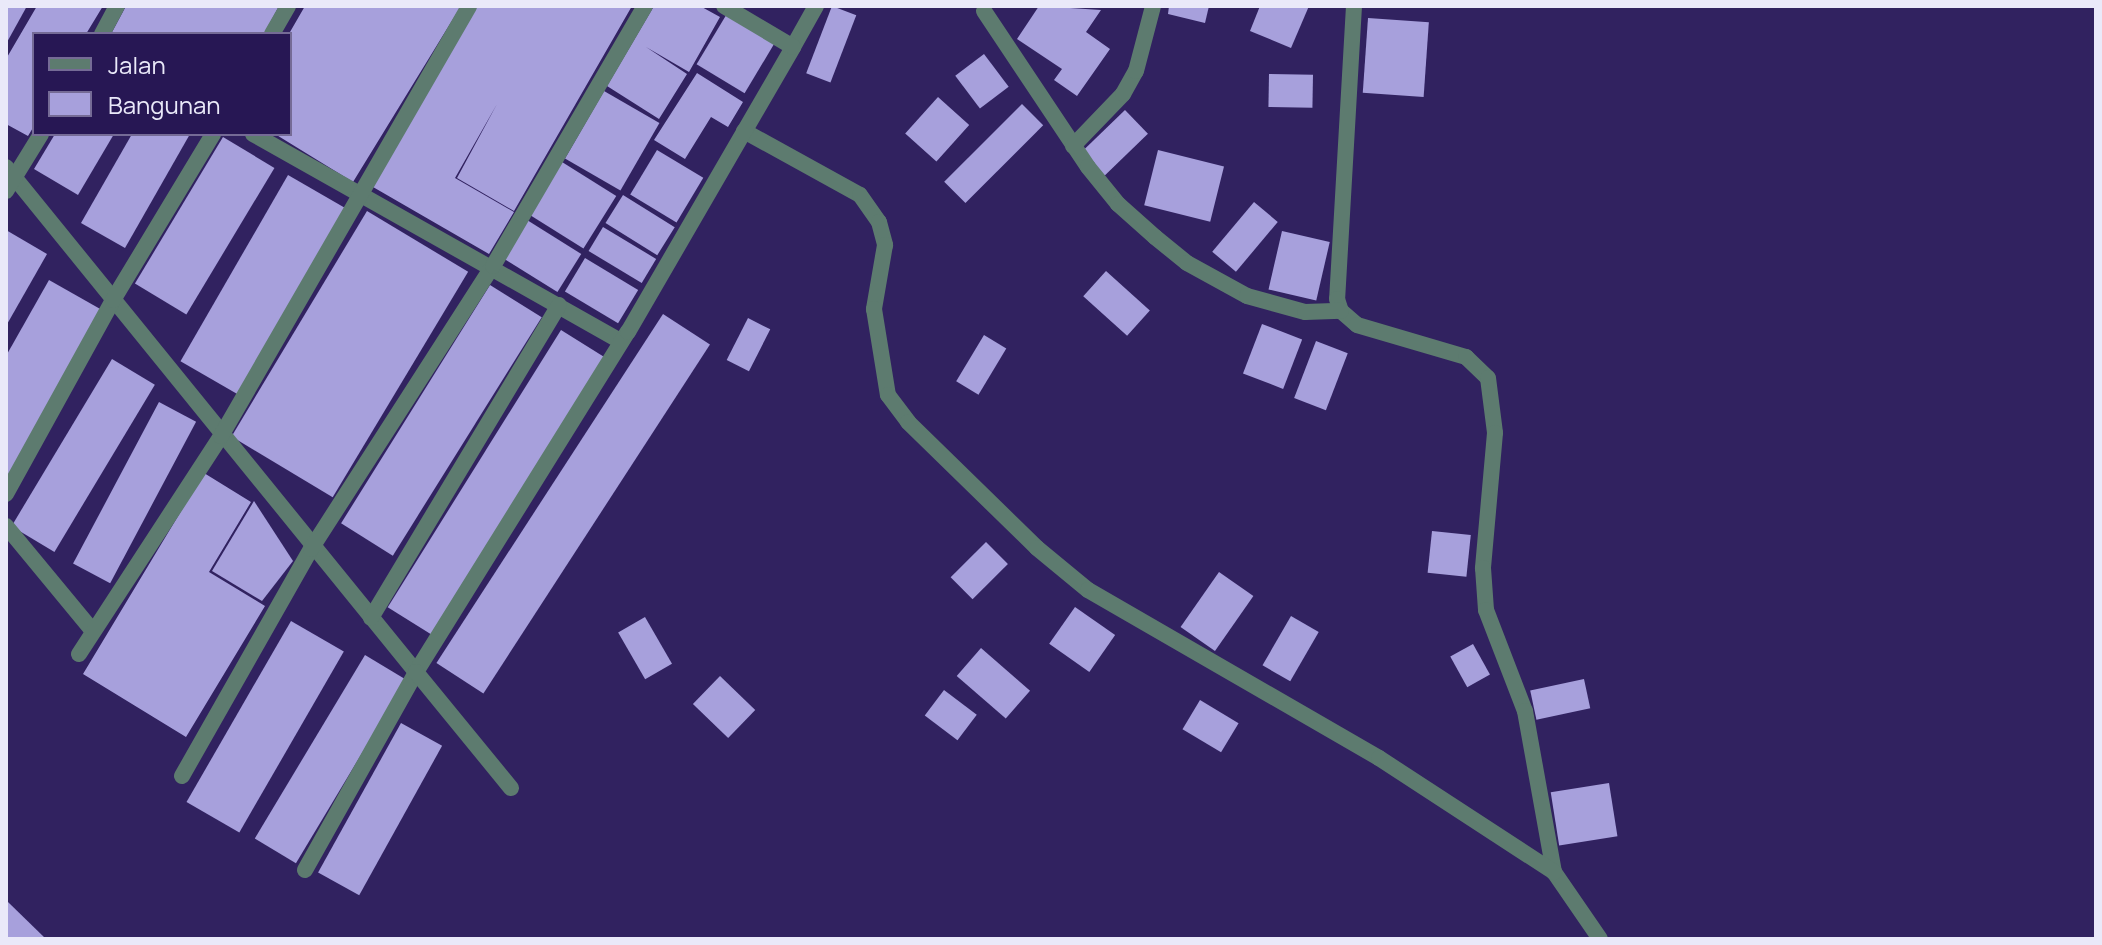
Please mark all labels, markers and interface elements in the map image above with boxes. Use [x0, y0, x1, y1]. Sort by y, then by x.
legend [32, 32, 292, 136]
text: Jalan [108, 48, 166, 81]
text: Bangunan [108, 88, 221, 121]

